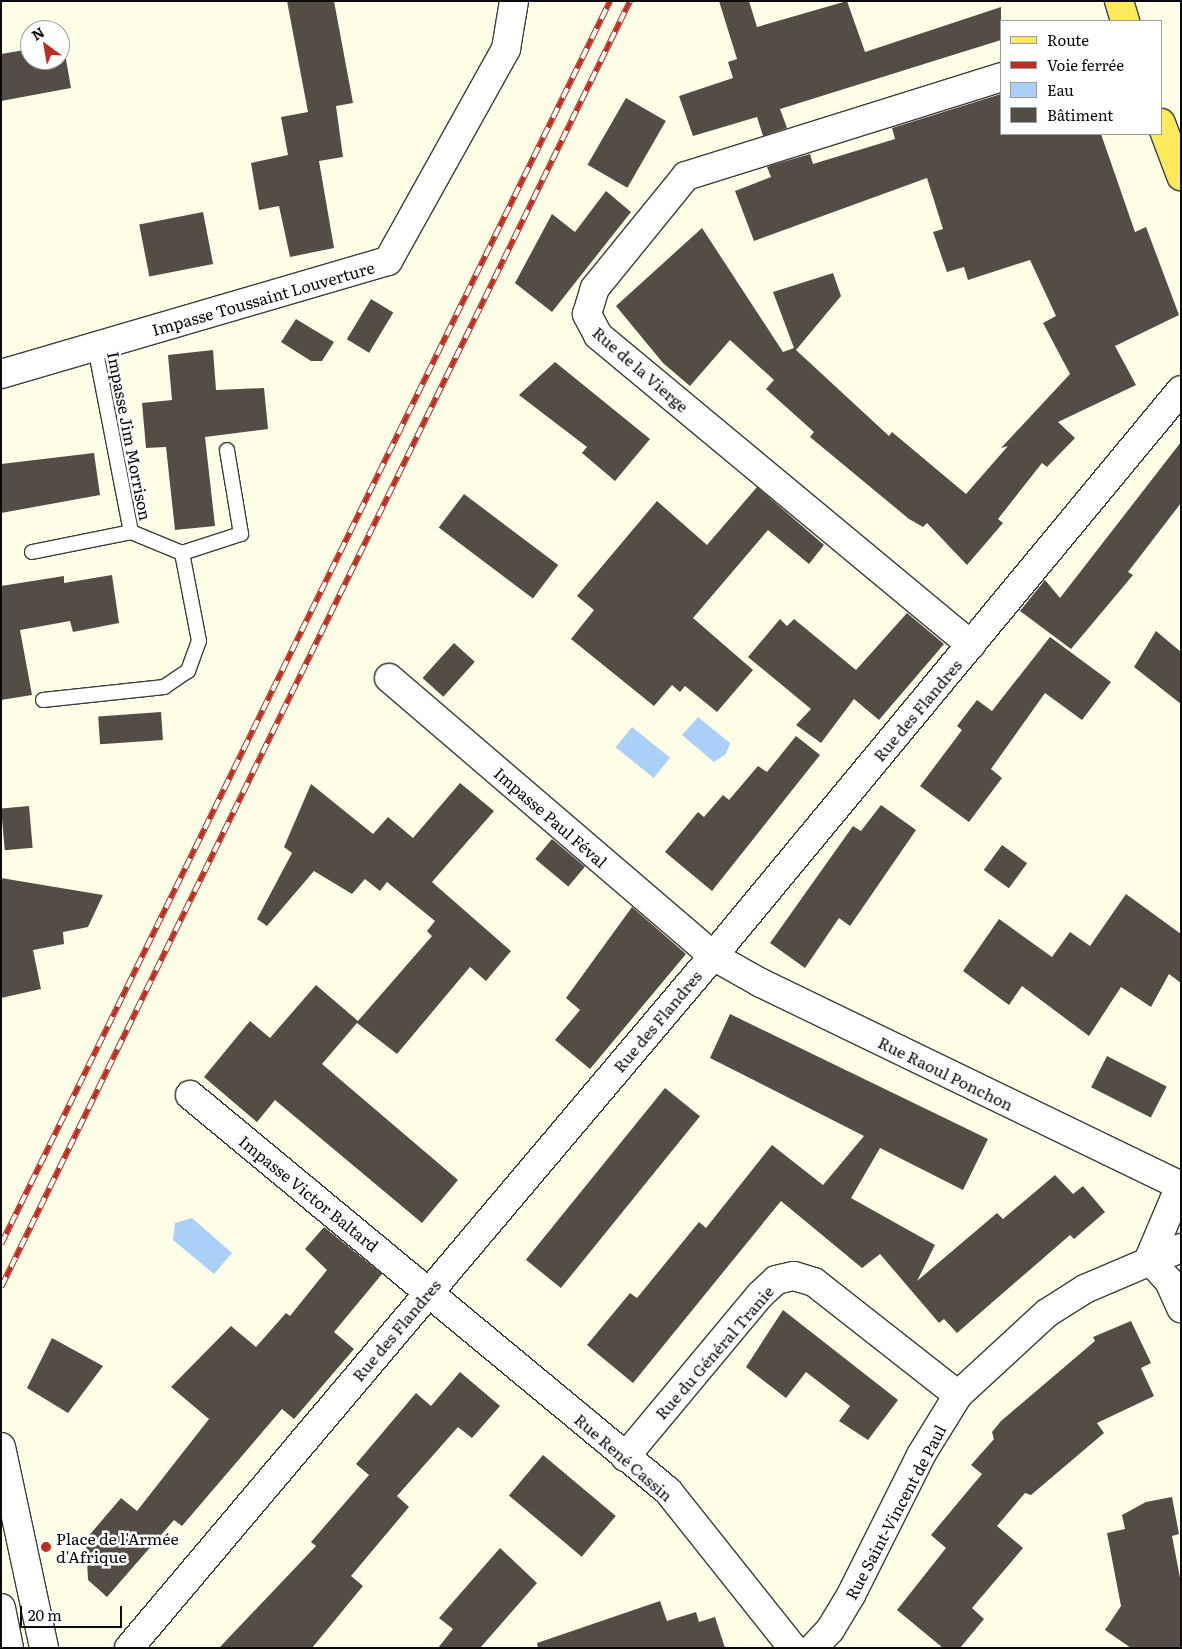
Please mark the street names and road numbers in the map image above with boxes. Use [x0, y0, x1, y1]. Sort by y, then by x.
street label: Impasse Toussaint Louverture [150, 257, 376, 339]
street label: Rue de la Vierge [589, 322, 693, 416]
street label: Impasse Jim Morrison [104, 350, 156, 522]
street label: Rue des Flandres [869, 655, 965, 765]
street label: Impasse Paul Féval [491, 763, 611, 871]
street label: Rue des Flandres [609, 966, 705, 1076]
street label: Rue Raoul Ponchon [875, 1032, 1017, 1114]
street label: Impasse Victor Baltard [235, 1131, 383, 1255]
street label: Rue des Flandres [348, 1275, 444, 1385]
street label: Rue du Général Tranie [651, 1281, 777, 1423]
street label: Rue René Cassin [571, 1409, 677, 1505]
street label: Rue Saint-Vincent de Paul [841, 1421, 949, 1603]

